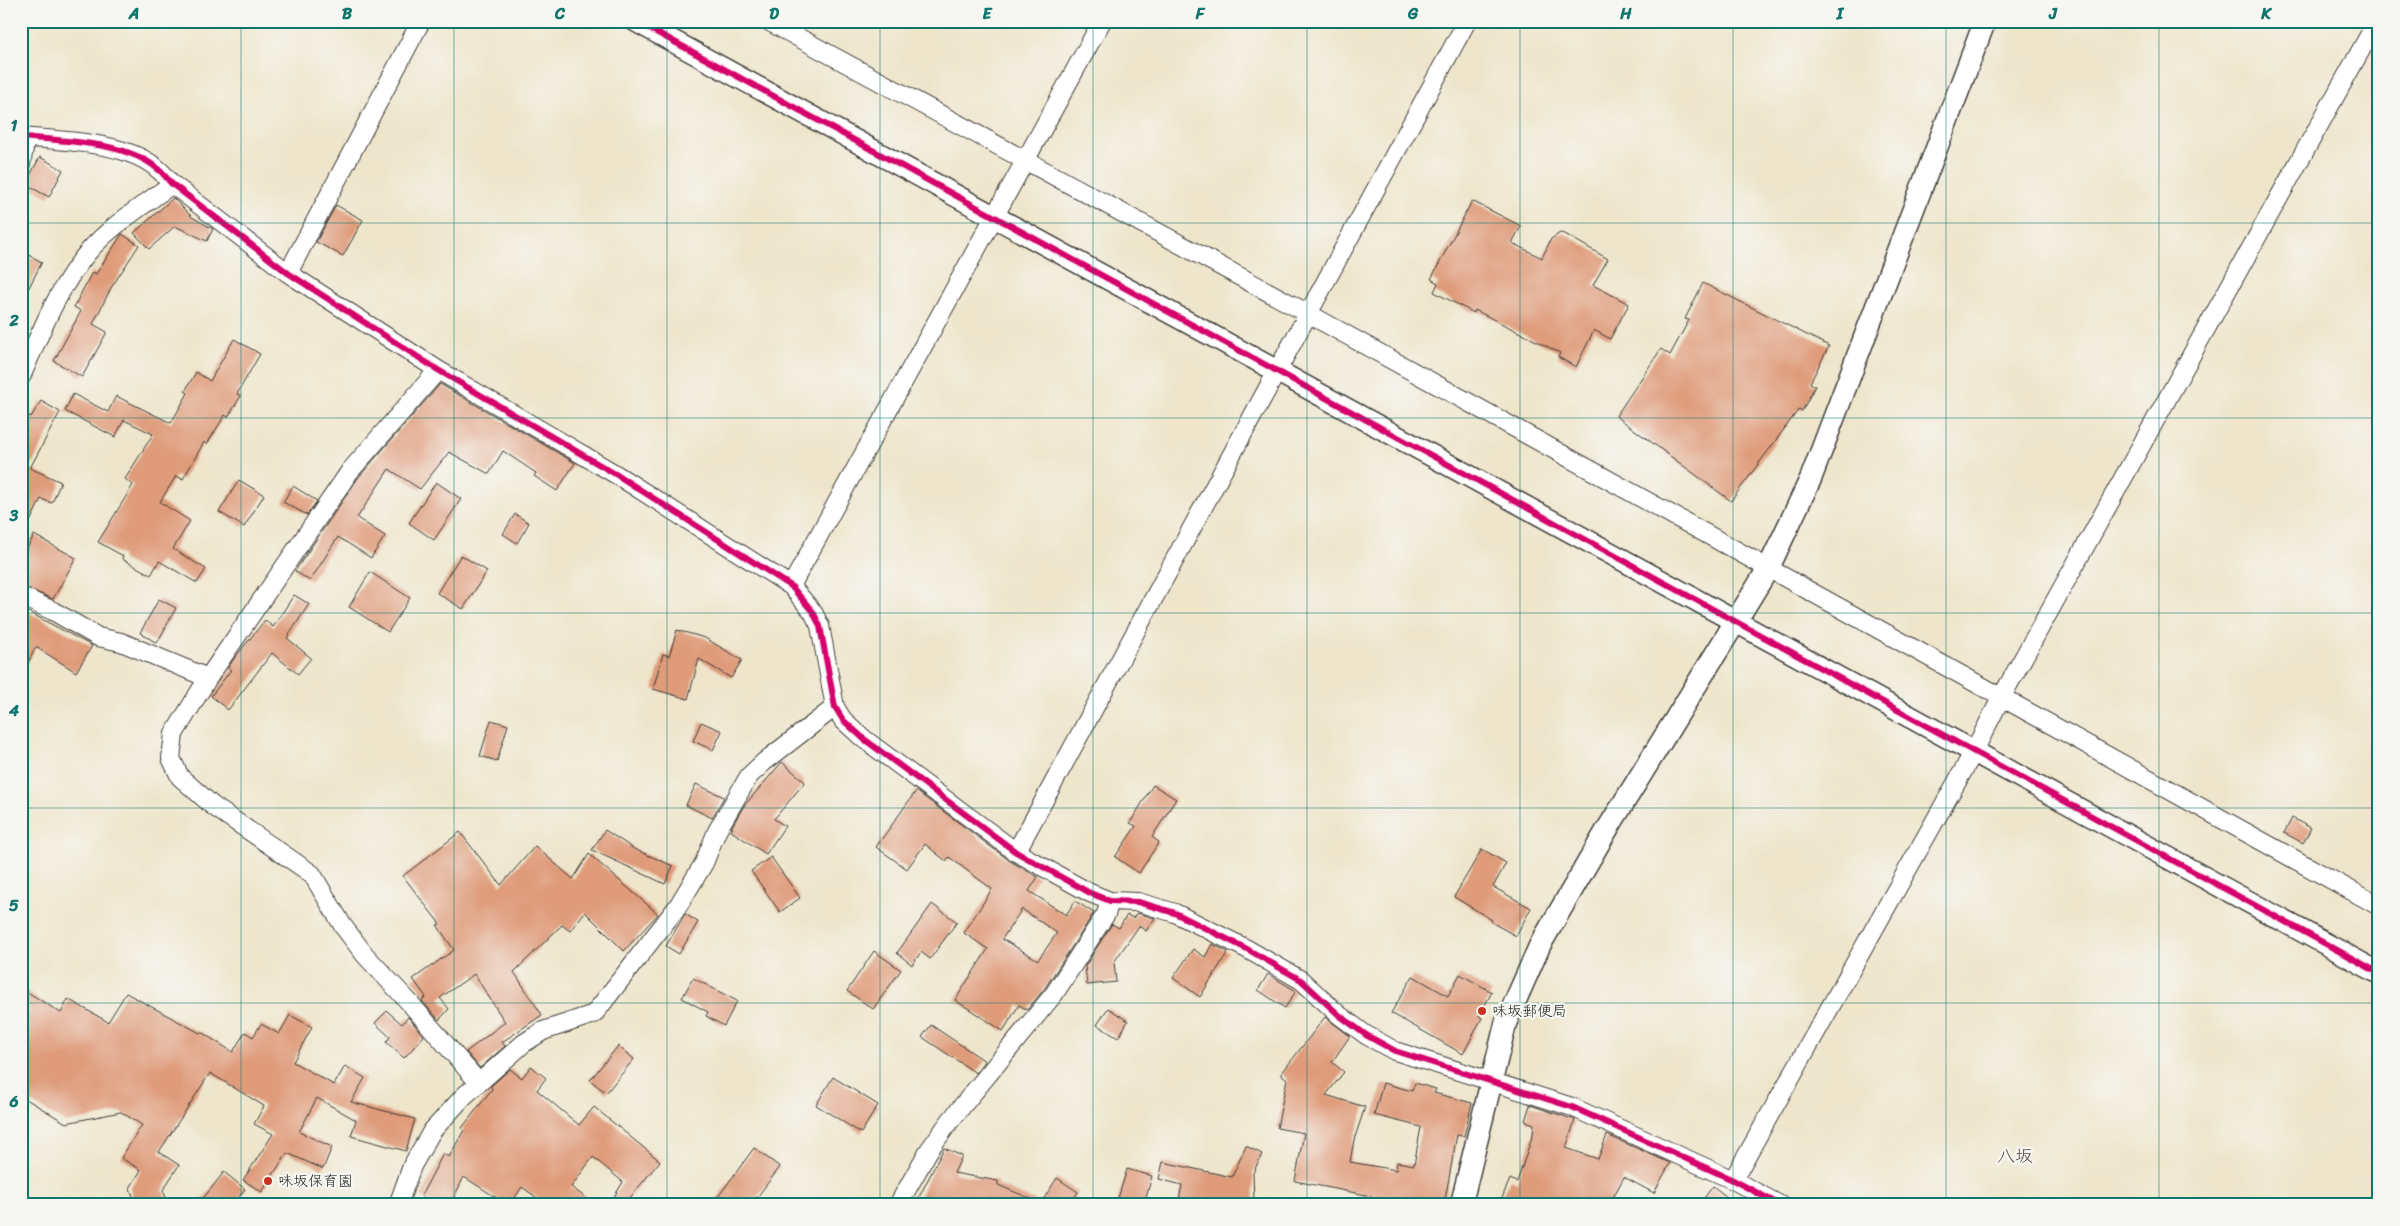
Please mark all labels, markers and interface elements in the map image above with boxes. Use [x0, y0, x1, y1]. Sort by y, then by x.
text: A [128, 0, 139, 28]
text: B [342, 0, 353, 28]
text: C [554, 0, 566, 28]
text: D [769, 0, 779, 28]
text: E [983, 0, 993, 28]
text: F [1195, 0, 1206, 28]
text: G [1407, 0, 1419, 28]
text: H [1619, 0, 1632, 28]
text: I [1836, 0, 1845, 28]
text: J [2048, 0, 2058, 28]
text: K [2260, 0, 2272, 28]
text: 1 [11, 111, 18, 140]
text: 2 [8, 306, 19, 335]
text: 3 [9, 501, 19, 530]
text: 4 [8, 696, 19, 725]
text: 5 [9, 891, 19, 920]
place label: 味坂郵便局 [1492, 998, 1567, 1024]
marker: 味坂郵便局 [1476, 1005, 1488, 1017]
text: 6 [8, 1087, 19, 1116]
district label: 八坂 [1997, 1140, 2033, 1172]
place label: 味坂保育園 [278, 1168, 353, 1194]
marker: 味坂保育園 [262, 1175, 274, 1187]

